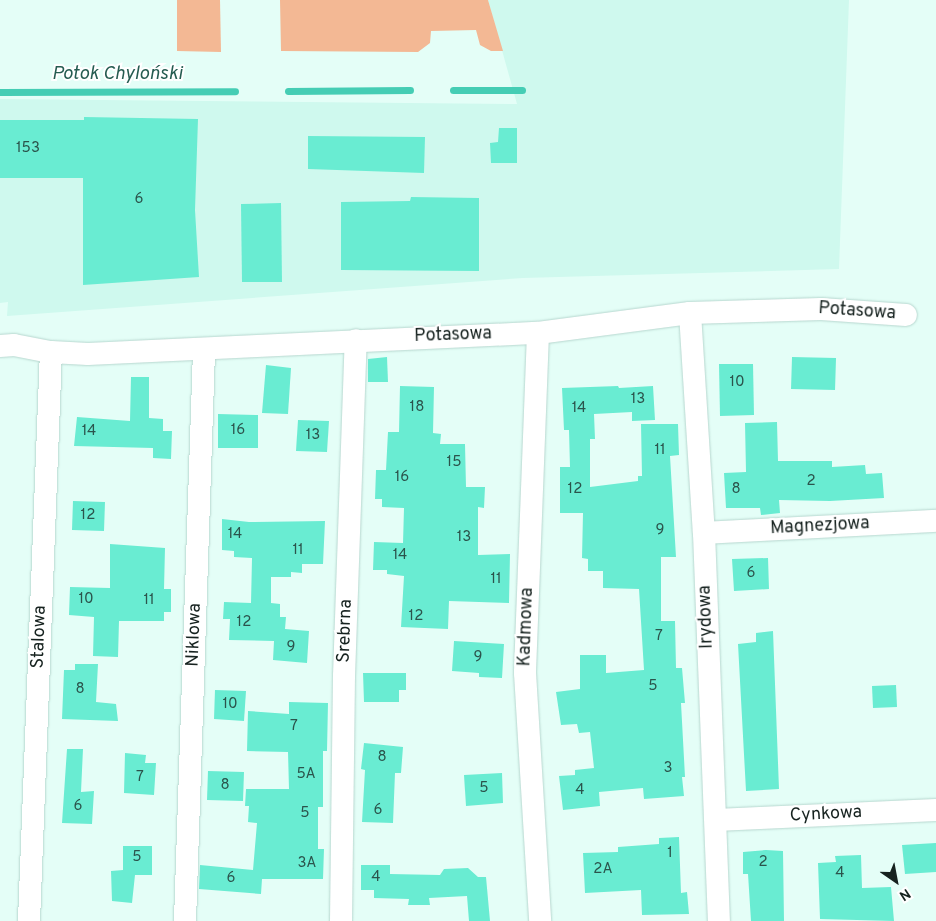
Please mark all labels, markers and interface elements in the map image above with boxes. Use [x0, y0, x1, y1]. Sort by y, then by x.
water label: Potok Chyloński [52, 64, 182, 86]
house number: 153 [16, 140, 40, 158]
house number: 6 [135, 191, 143, 209]
street label: Potasowa [818, 299, 896, 325]
street label: Potasowa [414, 324, 492, 348]
house number: 10 [729, 374, 745, 392]
house number: 13 [631, 391, 645, 409]
house number: 18 [410, 399, 424, 417]
house number: 14 [572, 400, 586, 418]
house number: 16 [231, 422, 245, 440]
house number: 14 [82, 423, 96, 441]
house number: 13 [306, 427, 320, 445]
house number: 11 [654, 442, 666, 460]
house number: 15 [447, 454, 461, 472]
house number: 16 [395, 469, 409, 487]
house number: 2 [806, 473, 816, 491]
house number: 12 [568, 481, 582, 499]
house number: 8 [731, 481, 741, 499]
house number: 12 [81, 507, 95, 525]
street label: Magnezjowa [770, 514, 870, 540]
house number: 9 [656, 522, 664, 540]
house number: 14 [228, 526, 242, 544]
house number: 13 [457, 529, 471, 547]
house number: 11 [292, 542, 304, 560]
house number: 14 [393, 547, 407, 565]
house number: 6 [747, 565, 755, 583]
house number: 11 [490, 571, 502, 589]
street label: Irydowa [695, 585, 719, 649]
street label: Kadmowa [515, 587, 539, 667]
house number: 10 [78, 591, 94, 609]
house number: 11 [143, 592, 155, 610]
street label: Srebrna [334, 599, 358, 663]
street label: Niklowa [183, 603, 207, 667]
street label: Stalowa [28, 605, 52, 669]
house number: 12 [409, 608, 423, 626]
house number: 12 [237, 614, 251, 632]
house number: 7 [655, 628, 663, 646]
house number: 9 [287, 639, 295, 657]
house number: 9 [474, 649, 482, 667]
house number: 5 [648, 678, 658, 696]
house number: 8 [75, 681, 85, 699]
house number: 10 [222, 696, 238, 714]
house number: 7 [290, 718, 298, 736]
house number: 8 [377, 749, 387, 767]
house number: 3 [663, 760, 673, 778]
house number: 5A [296, 766, 316, 784]
house number: 7 [136, 769, 144, 787]
house number: 8 [220, 777, 230, 795]
house number: 5 [479, 780, 489, 798]
house number: 4 [575, 782, 585, 800]
house number: 6 [74, 798, 82, 816]
house number: 6 [374, 802, 382, 820]
street label: Cynkowa [789, 802, 863, 828]
house number: 5 [300, 805, 310, 823]
house number: 1 [667, 845, 673, 863]
house number: 5 [132, 849, 142, 867]
house number: 2 [758, 854, 768, 872]
house number: 3A [297, 855, 317, 873]
north arrow [871, 856, 921, 906]
house number: 2A [593, 861, 613, 879]
house number: 4 [835, 865, 845, 883]
house number: 4 [371, 869, 381, 887]
house number: 6 [227, 870, 235, 888]
text: N [896, 884, 913, 904]

